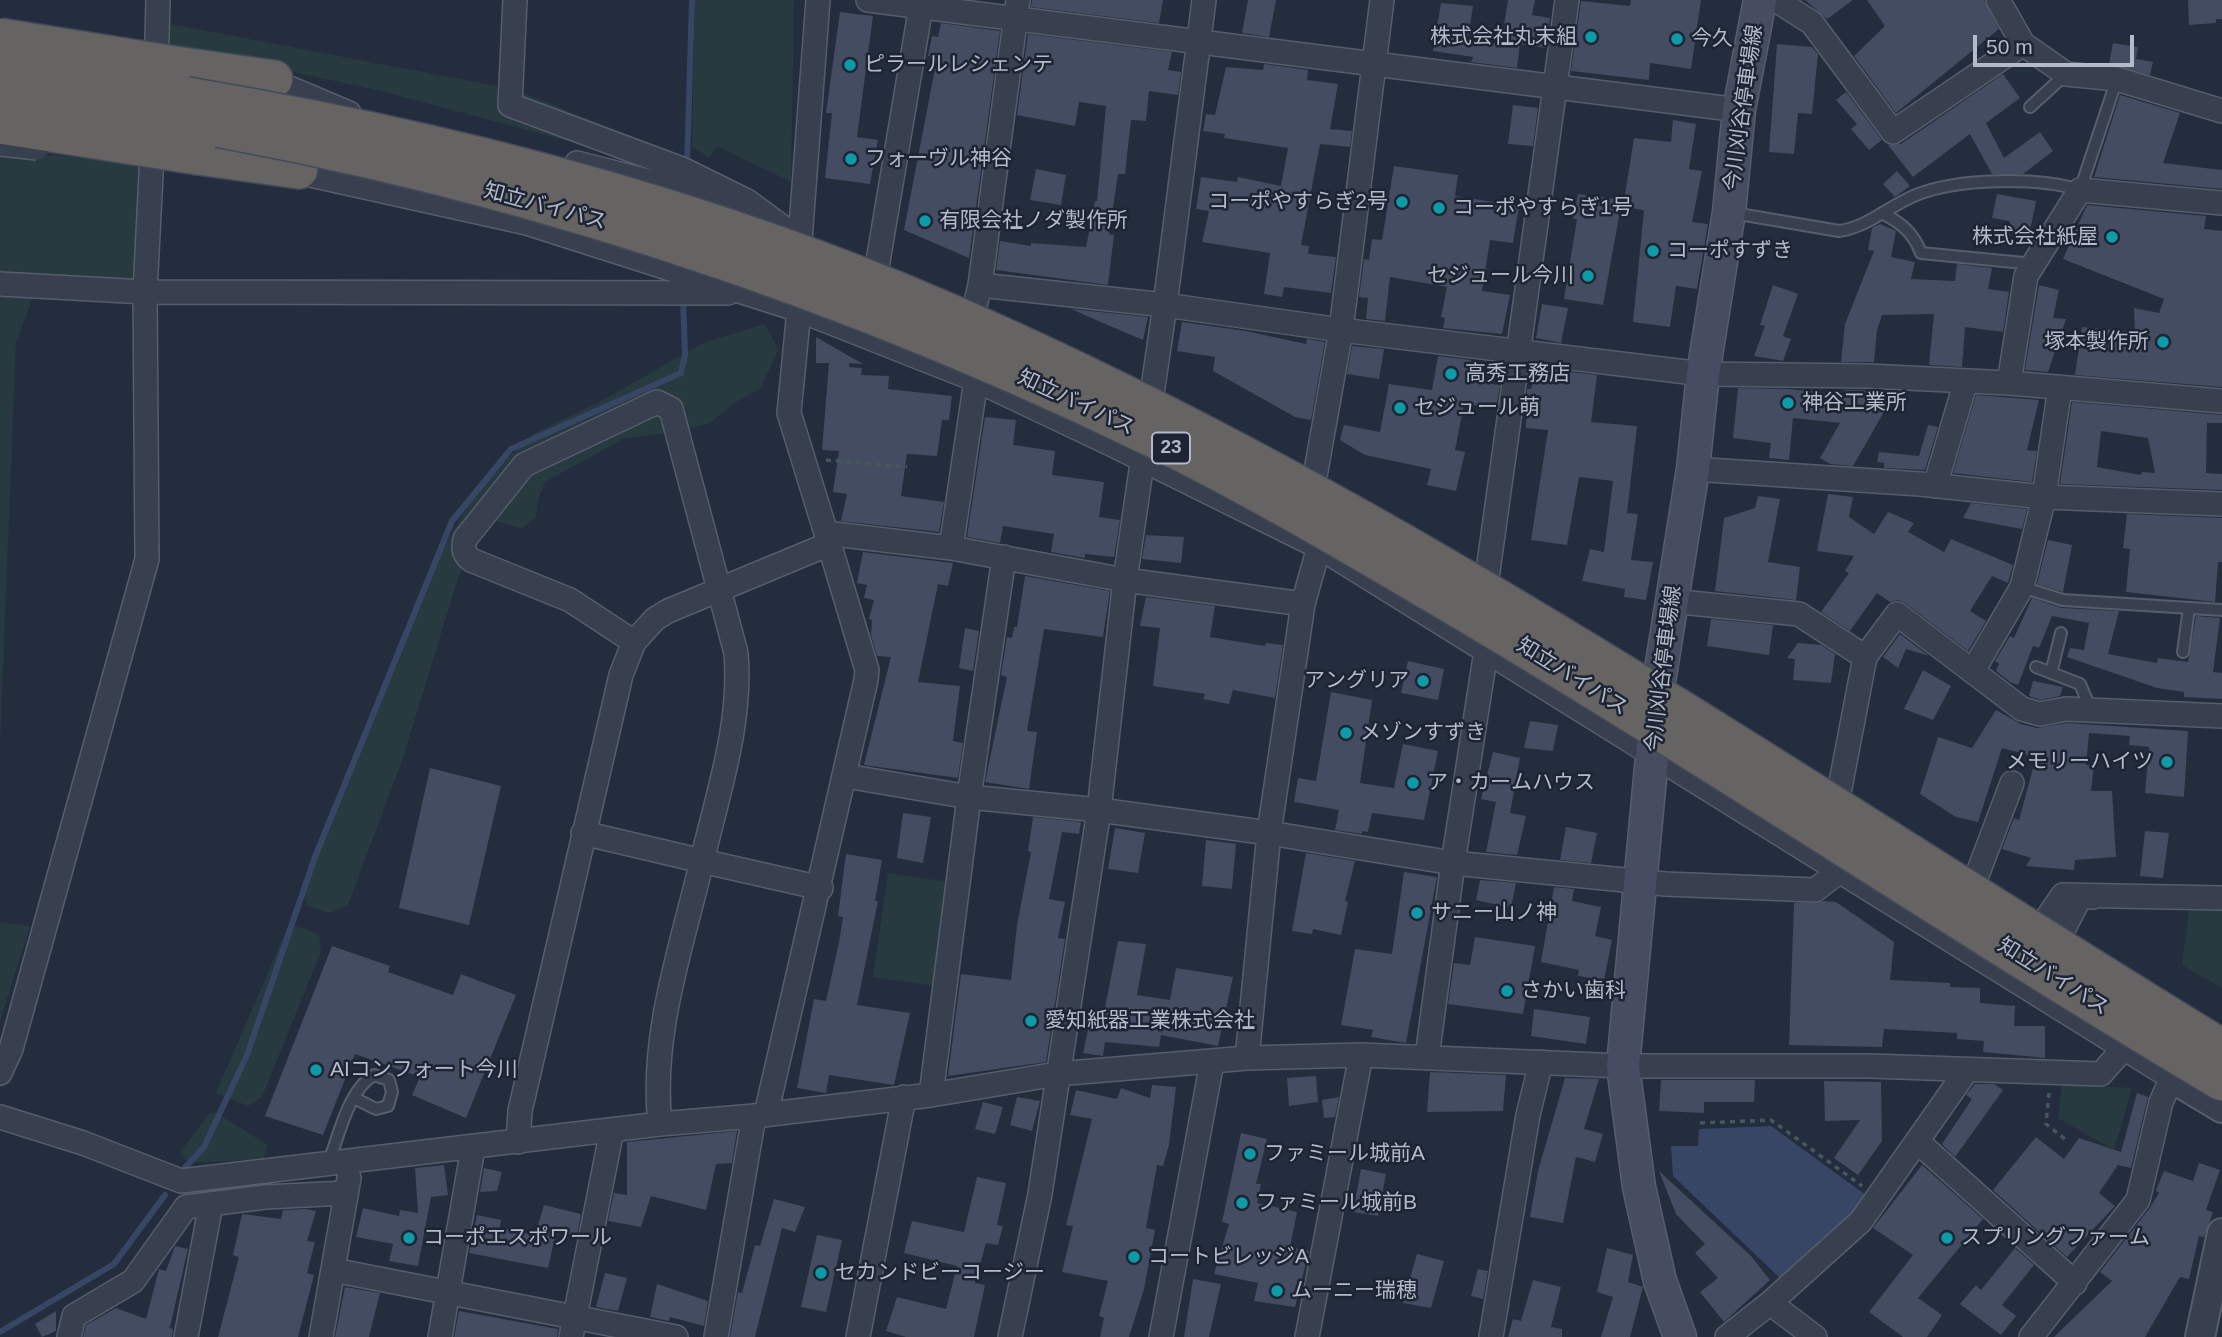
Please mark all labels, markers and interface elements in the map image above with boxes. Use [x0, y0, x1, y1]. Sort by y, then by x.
scale bar [1977, 21, 2138, 65]
street label: 今川刈谷停車場線 [1720, 23, 1768, 193]
place label: 株式会社丸末組 [1430, 24, 1577, 50]
place label: 今久 [1691, 26, 1733, 52]
marker: 株式会社丸末組 [1583, 29, 1599, 45]
marker: 今久 [1669, 31, 1685, 47]
text: 50 m [1986, 35, 2033, 58]
place label: ピラールレシェンテ [864, 52, 1053, 78]
marker: ピラールレシェンテ [842, 57, 858, 73]
place label: フォーヴル神谷 [865, 146, 1012, 172]
marker: フォーヴル神谷 [843, 151, 859, 167]
street label: 知立バイパス [481, 179, 609, 235]
place label: コーポやすらぎ2号 [1208, 189, 1388, 215]
marker: コーポやすらぎ2号 [1394, 194, 1410, 210]
place label: コーポやすらぎ1号 [1453, 195, 1633, 221]
marker: コーポやすらぎ1号 [1431, 200, 1447, 216]
place label: 有限会社ノダ製作所 [939, 208, 1128, 234]
marker: 有限会社ノダ製作所 [917, 213, 933, 229]
place label: 株式会社紙屋 [1972, 224, 2098, 250]
marker: 株式会社紙屋 [2104, 229, 2120, 245]
place label: コーポすずき [1667, 238, 1793, 264]
marker: コーポすずき [1645, 243, 1661, 259]
place label: セジュール今川 [1427, 263, 1574, 289]
marker: セジュール今川 [1580, 268, 1596, 284]
place label: 塚本製作所 [2044, 329, 2149, 355]
marker: 塚本製作所 [2155, 334, 2171, 350]
place label: 高秀工務店 [1465, 361, 1570, 387]
street label: 知立バイパス [1014, 365, 1138, 441]
marker: 高秀工務店 [1443, 366, 1459, 382]
place label: 神谷工業所 [1802, 390, 1907, 416]
place label: セジュール萌 [1414, 395, 1540, 421]
marker: 神谷工業所 [1780, 395, 1796, 411]
marker: セジュール萌 [1392, 400, 1408, 416]
road number: 23 [1152, 432, 1190, 463]
street label: 今川刈谷停車場線 [1641, 584, 1687, 754]
street label: 知立バイパス [1512, 633, 1632, 721]
place label: アングリア [1304, 668, 1409, 694]
marker: アングリア [1415, 673, 1431, 689]
place label: メゾンすずき [1360, 720, 1486, 746]
marker: メゾンすずき [1338, 725, 1354, 741]
place label: メモリーハイツ [2006, 749, 2153, 775]
marker: メモリーハイツ [2159, 754, 2175, 770]
place label: ア・カームハウス [1427, 770, 1595, 796]
marker: ア・カームハウス [1405, 775, 1421, 791]
place label: サニー山ノ神 [1431, 900, 1557, 926]
marker: サニー山ノ神 [1409, 905, 1425, 921]
street label: 知立バイパス [1993, 933, 2113, 1021]
place label: さかい歯科 [1521, 978, 1626, 1004]
marker: さかい歯科 [1499, 983, 1515, 999]
place label: 愛知紙器工業株式会社 [1045, 1008, 1255, 1034]
marker: 愛知紙器工業株式会社 [1023, 1013, 1039, 1029]
place label: AIコンフォート今川 [330, 1057, 518, 1083]
marker: AIコンフォート今川 [308, 1062, 324, 1078]
place label: ファミール城前A [1264, 1141, 1425, 1167]
marker: ファミール城前A [1242, 1146, 1258, 1162]
place label: ファミール城前B [1256, 1190, 1417, 1216]
marker: ファミール城前B [1234, 1195, 1250, 1211]
place label: コーポエスポワール [423, 1225, 612, 1251]
place label: スプリングファーム [1961, 1225, 2150, 1251]
marker: コーポエスポワール [401, 1230, 417, 1246]
marker: スプリングファーム [1939, 1230, 1955, 1246]
place label: コートビレッジA [1148, 1244, 1309, 1270]
marker: コートビレッジA [1126, 1249, 1142, 1265]
place label: セカンドビーコージー [835, 1260, 1045, 1286]
marker: セカンドビーコージー [813, 1265, 829, 1281]
place label: ムーニー瑞穂 [1291, 1278, 1417, 1304]
marker: ムーニー瑞穂 [1269, 1283, 1285, 1299]

